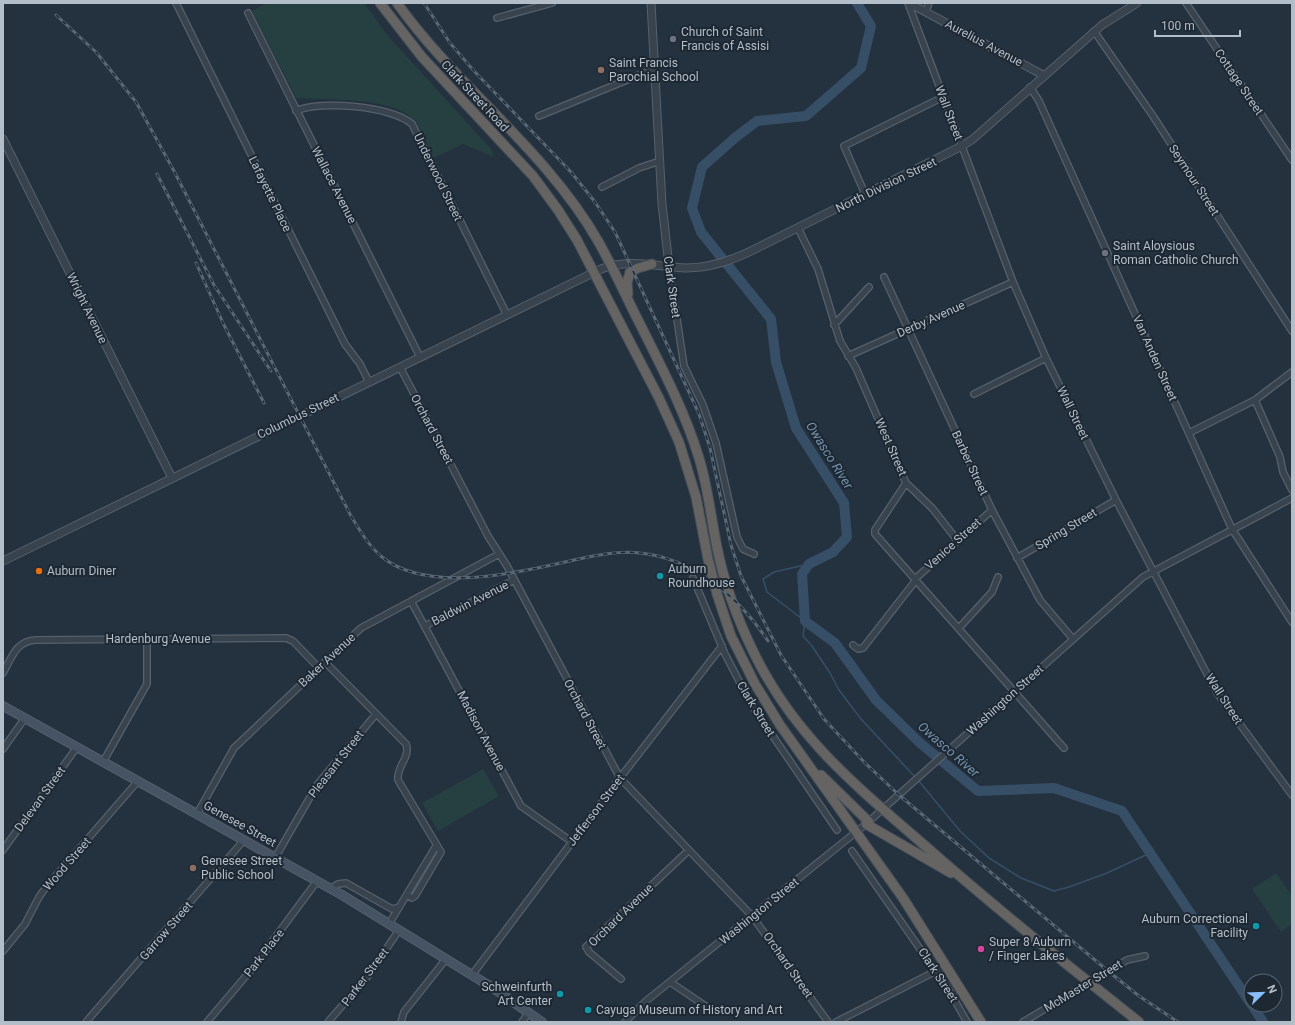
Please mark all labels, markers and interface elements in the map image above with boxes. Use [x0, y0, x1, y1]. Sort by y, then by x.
scale bar [1155, 12, 1240, 38]
street label: Aurelius Avenue [943, 17, 1025, 69]
text: 100 m [1161, 19, 1195, 33]
place label: Church of Saint Francis of Assisi [681, 25, 769, 53]
marker: Church of Saint Francis of Assisi [668, 34, 678, 44]
street label: Cottage Street [1212, 46, 1266, 118]
place label: Saint Francis Parochial School [609, 56, 699, 84]
street label: Clark Street Road [438, 57, 512, 135]
marker: Saint Francis Parochial School [596, 65, 606, 75]
street label: Wall Street [932, 84, 966, 142]
street label: Underwood Street [411, 131, 465, 223]
street label: Seymour Street [1166, 142, 1222, 218]
street label: Wallace Avenue [309, 144, 359, 226]
street label: Lafayette Place [246, 154, 294, 234]
street label: North Division Street [833, 155, 939, 215]
place label: Saint Aloysious Roman Catholic Church [1113, 239, 1239, 267]
marker: Saint Aloysious Roman Catholic Church [1100, 248, 1110, 258]
street label: Clark Street [661, 255, 683, 319]
street label: Wright Avenue [64, 270, 110, 346]
street label: Derby Avenue [895, 298, 967, 340]
street label: Van Anden Street [1130, 313, 1180, 403]
street label: Wall Street [1054, 384, 1092, 442]
street label: Columbus Street [255, 390, 341, 442]
street label: Orchard Street [408, 392, 456, 466]
street label: West Street [872, 416, 910, 478]
water label: Owasco River [803, 419, 857, 492]
street label: Barber Street [949, 428, 991, 498]
street label: Spring Street [1033, 505, 1099, 553]
street label: Venice Street [922, 515, 984, 573]
place label: Auburn Roundhouse [668, 562, 735, 590]
place label: Auburn Diner [47, 564, 116, 578]
marker: Auburn Diner [34, 566, 44, 576]
marker: Auburn Roundhouse [655, 571, 665, 581]
street label: Baldwin Avenue [429, 578, 511, 628]
street label: Baker Avenue [296, 630, 358, 690]
street label: Hardenburg Avenue [105, 632, 211, 646]
street label: Washington Street [964, 662, 1046, 738]
street label: Wall Street [1202, 671, 1246, 727]
street label: Orchard Street [561, 677, 609, 751]
street label: Clark Street [734, 679, 778, 739]
street label: Madison Avenue [454, 689, 508, 773]
water label: Owasco River [915, 719, 983, 781]
street label: Pleasant Street [305, 728, 367, 800]
street label: Delevan Street [12, 764, 68, 834]
street label: Jefferson Street [565, 771, 627, 849]
street label: Genesee Street [201, 798, 279, 850]
street label: Wood Street [40, 835, 94, 893]
place label: Genesee Street Public School [201, 854, 282, 882]
marker: Genesee Street Public School [188, 863, 198, 873]
street label: Washington Street [717, 875, 802, 947]
street label: Orchard Avenue [586, 881, 656, 949]
street label: Garrow Street [137, 899, 195, 963]
place label: Auburn Correctional Facility [1142, 912, 1248, 940]
marker: Auburn Correctional Facility [1251, 921, 1261, 931]
street label: Park Place [241, 926, 287, 980]
street label: Orchard Street [760, 929, 816, 1001]
place label: Super 8 Auburn / Finger Lakes [989, 935, 1071, 963]
marker: Super 8 Auburn / Finger Lakes [976, 944, 986, 954]
street label: Parker Street [339, 945, 391, 1009]
street label: Clark Street [915, 945, 961, 1005]
street label: McMaster Street [1041, 957, 1125, 1015]
north arrow [1243, 973, 1283, 1013]
place label: Schweinfurth Art Center [481, 980, 552, 1008]
text: N [1264, 983, 1279, 996]
marker: Schweinfurth Art Center [555, 989, 565, 999]
place label: Cayuga Museum of History and Art [596, 1003, 783, 1017]
marker: Cayuga Museum of History and Art [583, 1005, 593, 1015]

